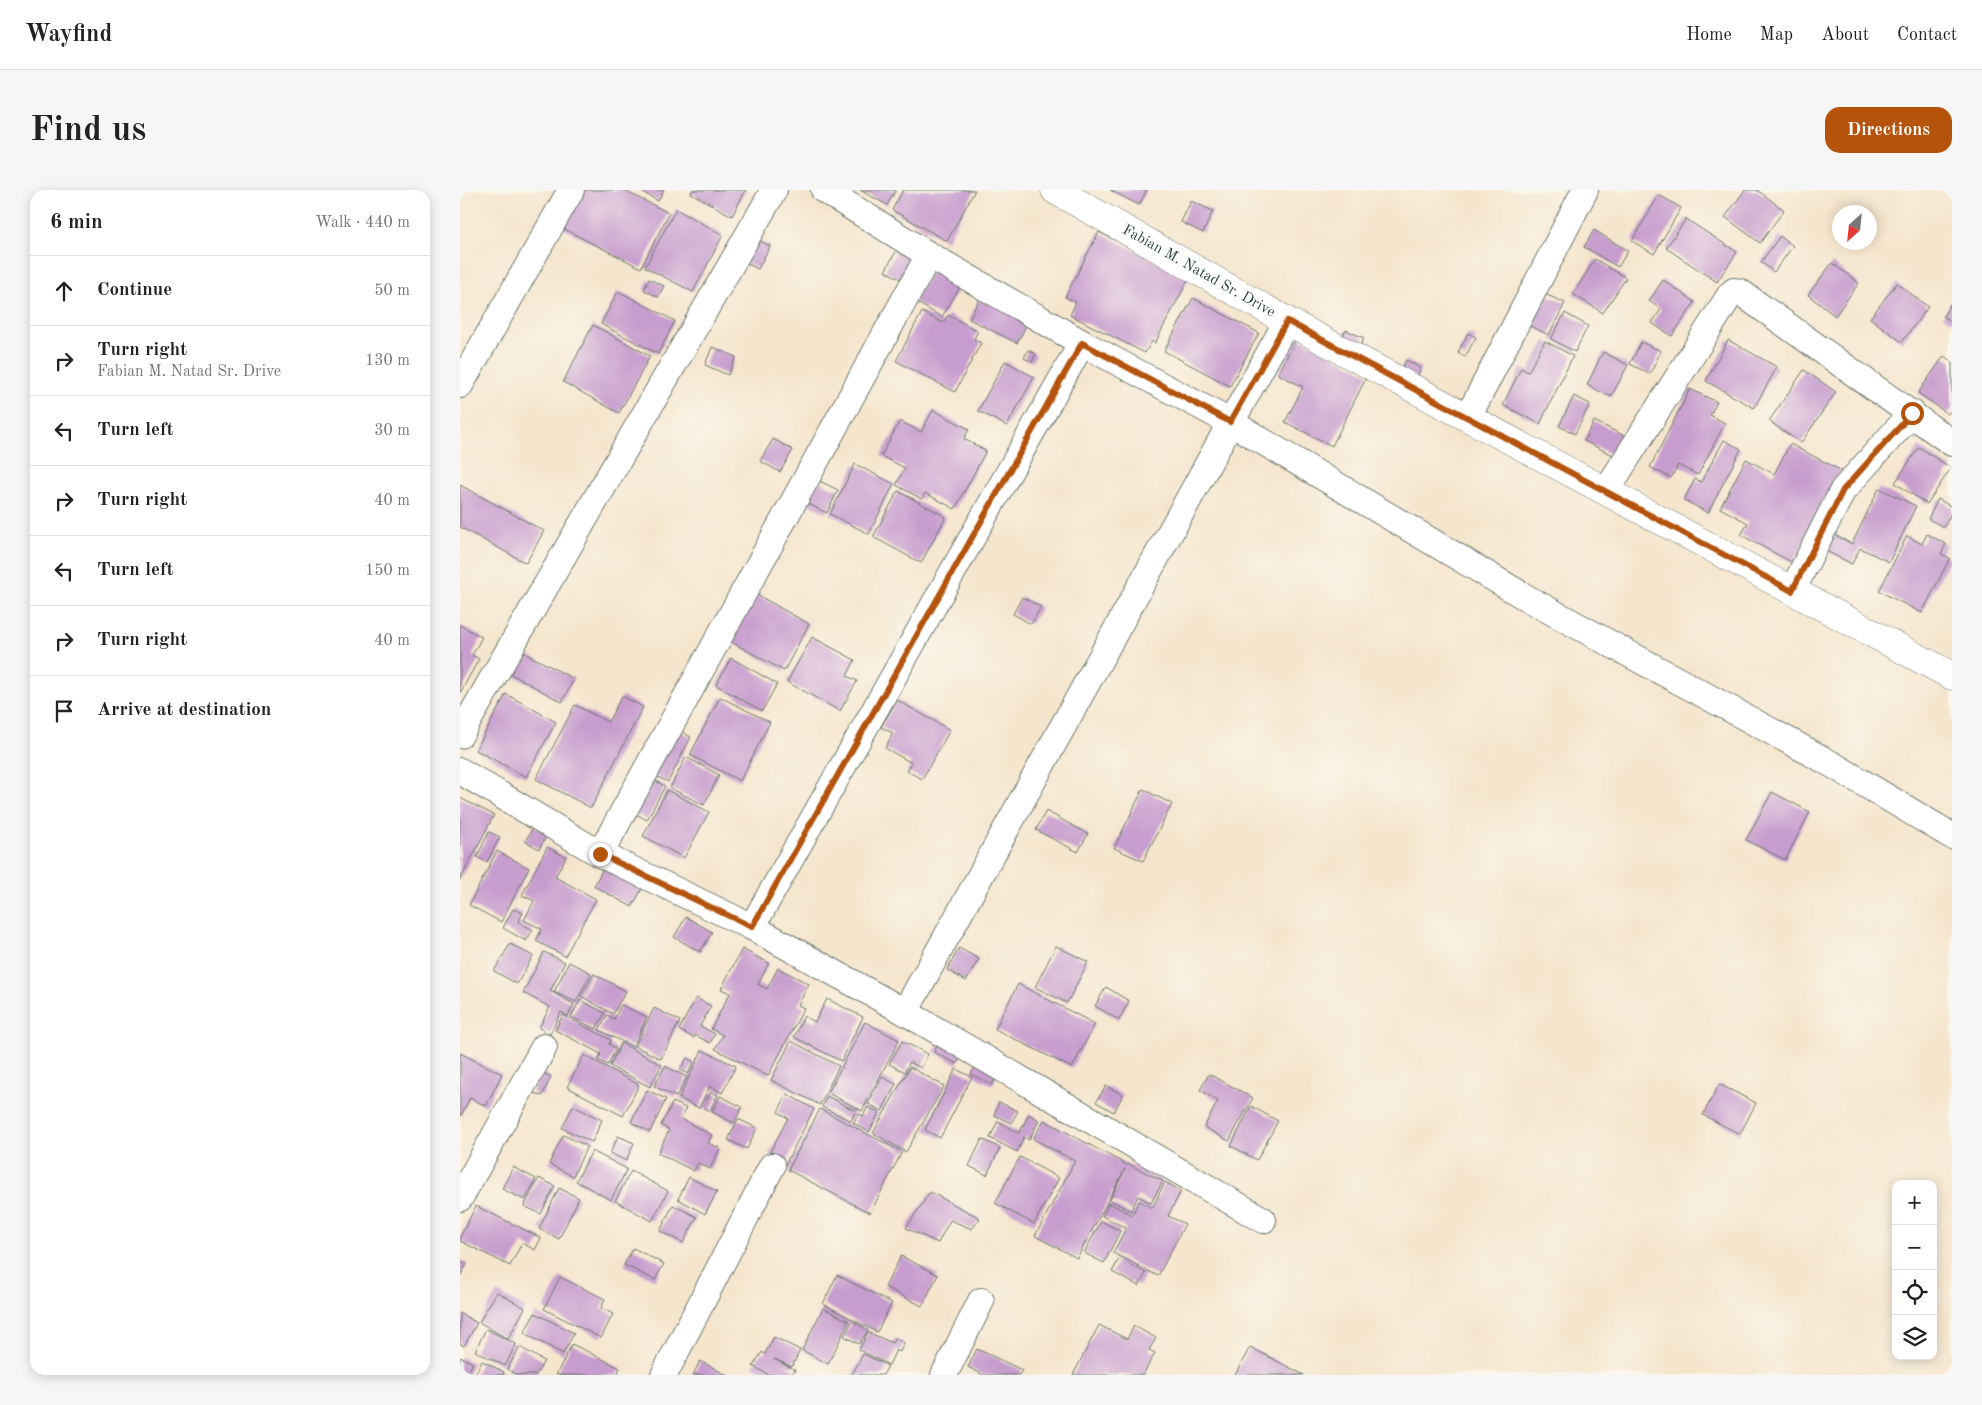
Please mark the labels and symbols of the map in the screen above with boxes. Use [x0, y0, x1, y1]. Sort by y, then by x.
north arrow [1832, 205, 1877, 250]
street label: Fabian M. Natad Sr. Drive [1120, 222, 1278, 320]
route start [1901, 402, 1924, 425]
route end [589, 843, 612, 866]

